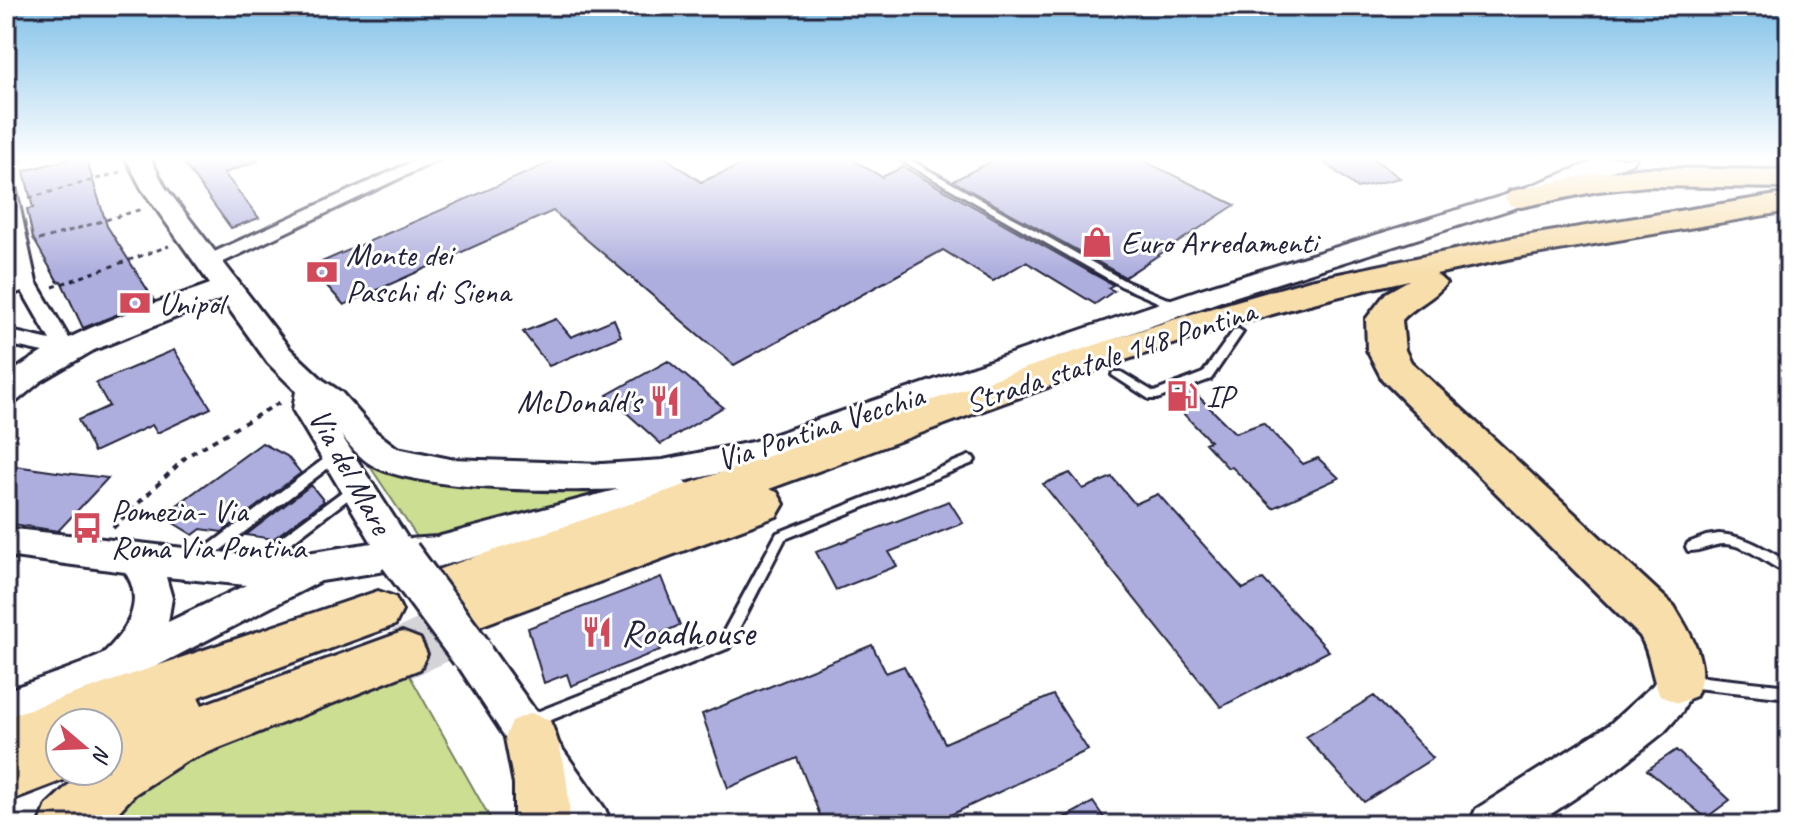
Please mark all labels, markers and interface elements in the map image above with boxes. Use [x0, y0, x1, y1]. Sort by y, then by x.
place label: Euro Arredamenti [1121, 222, 1321, 263]
shop icon: Euro Arredamenti [1080, 225, 1114, 259]
place label: Monte dei Paschi di Siena [346, 234, 513, 312]
bank icon: Monte dei Paschi di Siena [305, 255, 339, 289]
place label: Unipol [159, 283, 229, 324]
bank icon: Unipol [118, 286, 152, 320]
street label: Strada statale 148 Pontina [960, 289, 1263, 423]
street label: Via Pontina Vecchia [712, 374, 931, 480]
place label: IP [1206, 376, 1238, 417]
fuel station icon: IP [1165, 379, 1199, 413]
place label: McDonald's [517, 381, 644, 422]
restaurant icon: McDonald's [648, 384, 682, 418]
street label: Via del Mare [299, 401, 403, 544]
place label: Pomezia- Via Roma Via Pontina [111, 490, 308, 568]
bus stop icon: Pomezia- Via Roma Via Pontina [70, 511, 104, 545]
place label: Roadhouse [621, 609, 757, 656]
restaurant icon: Roadhouse [580, 615, 614, 649]
north arrow [44, 707, 124, 787]
text: N [85, 742, 117, 767]

